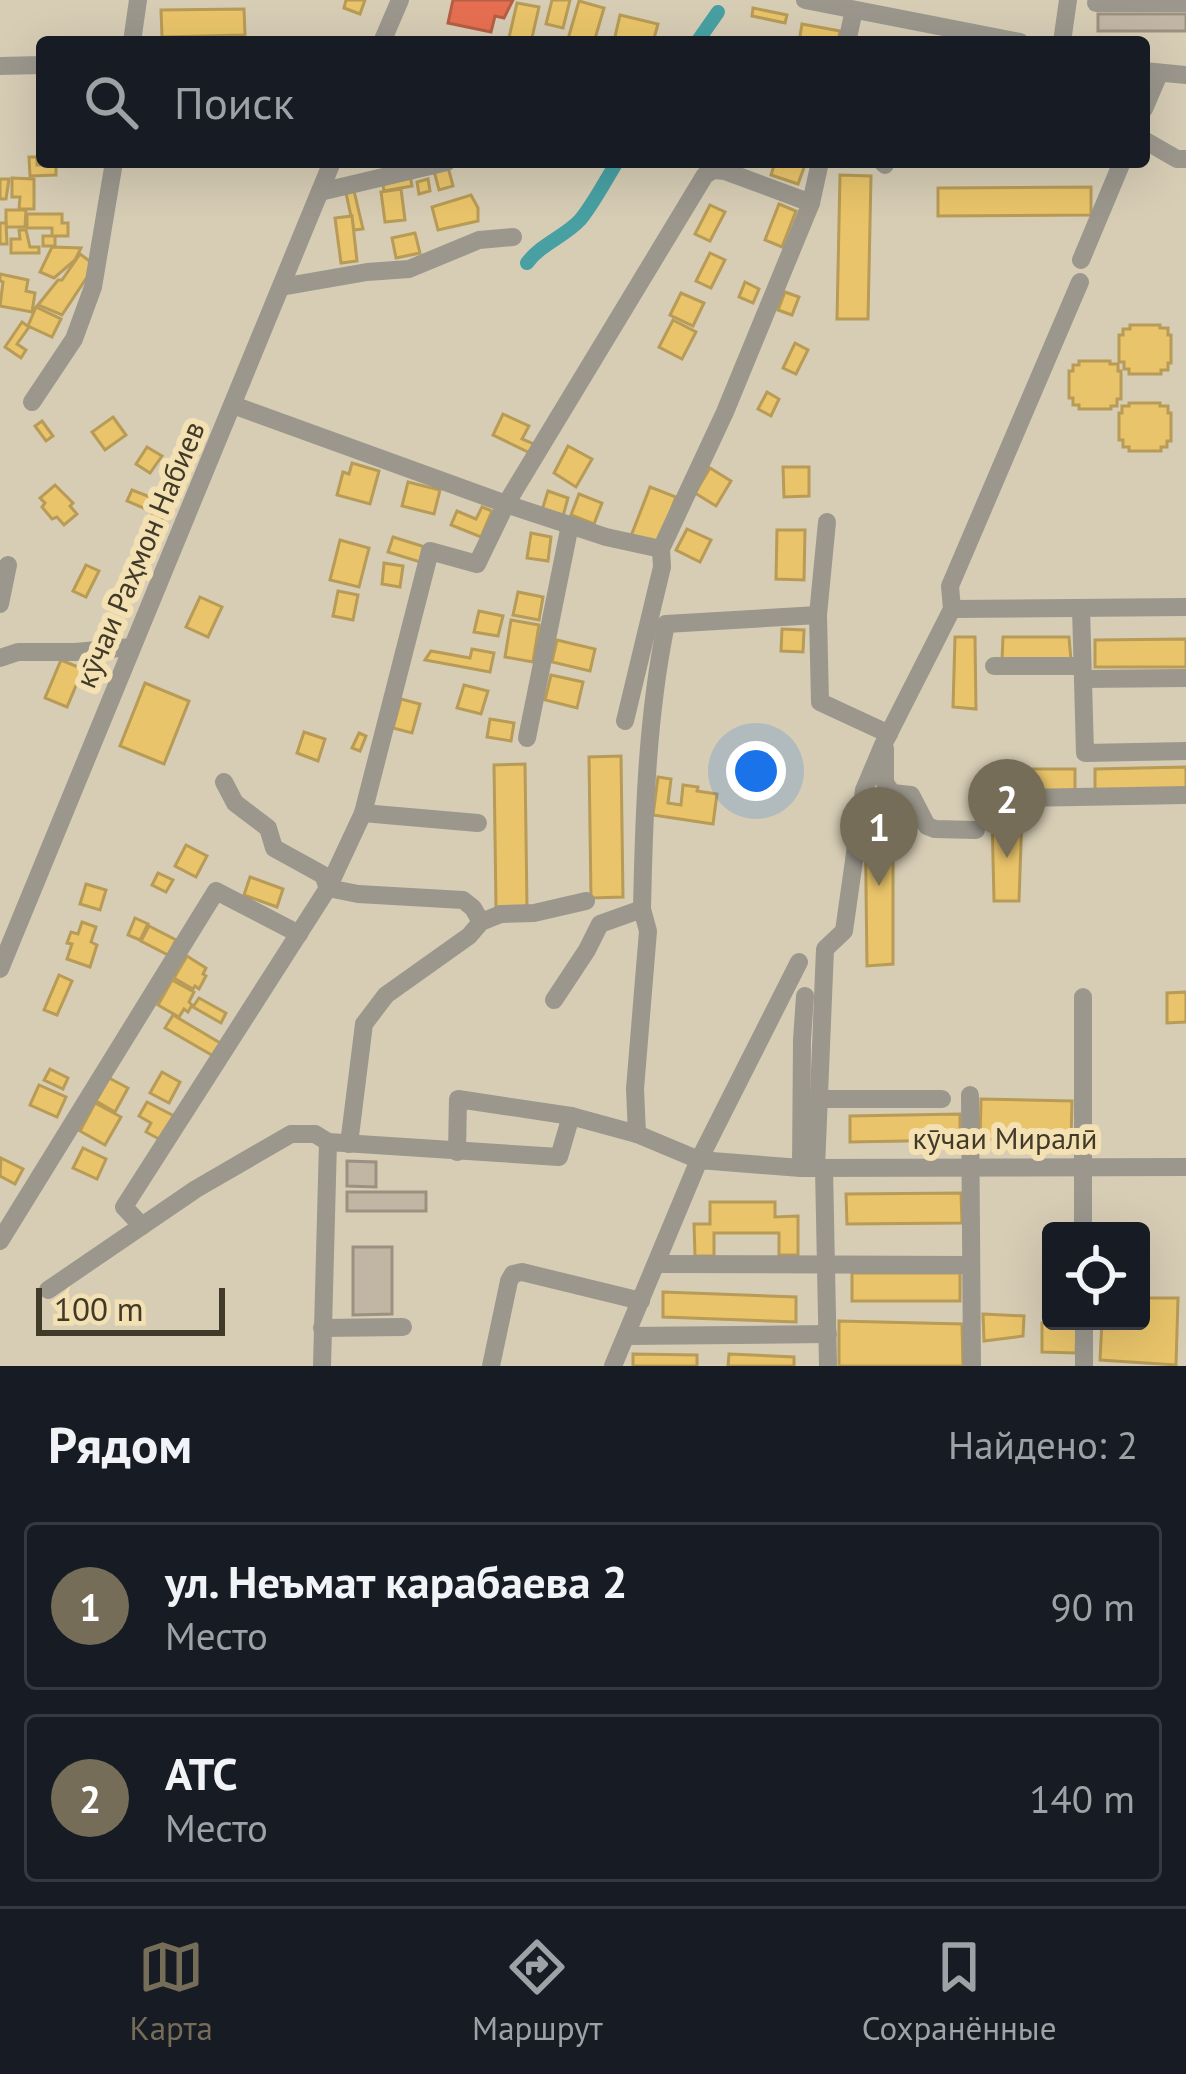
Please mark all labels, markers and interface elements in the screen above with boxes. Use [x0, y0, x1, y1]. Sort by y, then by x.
search box [36, 36, 1150, 168]
icon: search [78, 69, 144, 135]
text: Поиск [174, 73, 294, 131]
street label: кӯчаи Раҳмон Набиев [65, 415, 213, 693]
your location [726, 741, 786, 801]
pin: 2 [968, 759, 1046, 858]
pin: 1 [840, 787, 918, 886]
street label: кӯчаи Миралӣ [913, 1118, 1097, 1157]
map controls [1042, 1222, 1150, 1330]
button: locate [1042, 1222, 1150, 1330]
scale bar [36, 1282, 225, 1335]
text: 100 m [54, 1287, 144, 1330]
text: Рядом [48, 1411, 192, 1477]
text: Найдено: 2 [948, 1419, 1138, 1470]
text: ул. Неъмат карабаева 2 [165, 1552, 628, 1610]
text: 1 [79, 1581, 101, 1632]
text: 90 m [1050, 1581, 1135, 1632]
text: Место [165, 1610, 268, 1661]
text: АТС [165, 1744, 238, 1802]
text: 2 [79, 1773, 101, 1824]
text: 140 m [1029, 1773, 1135, 1824]
text: Место [165, 1802, 268, 1853]
tab: Карта [130, 1934, 213, 2049]
tab: Маршрут [472, 1934, 603, 2049]
tab: Сохранённые [862, 1934, 1056, 2049]

